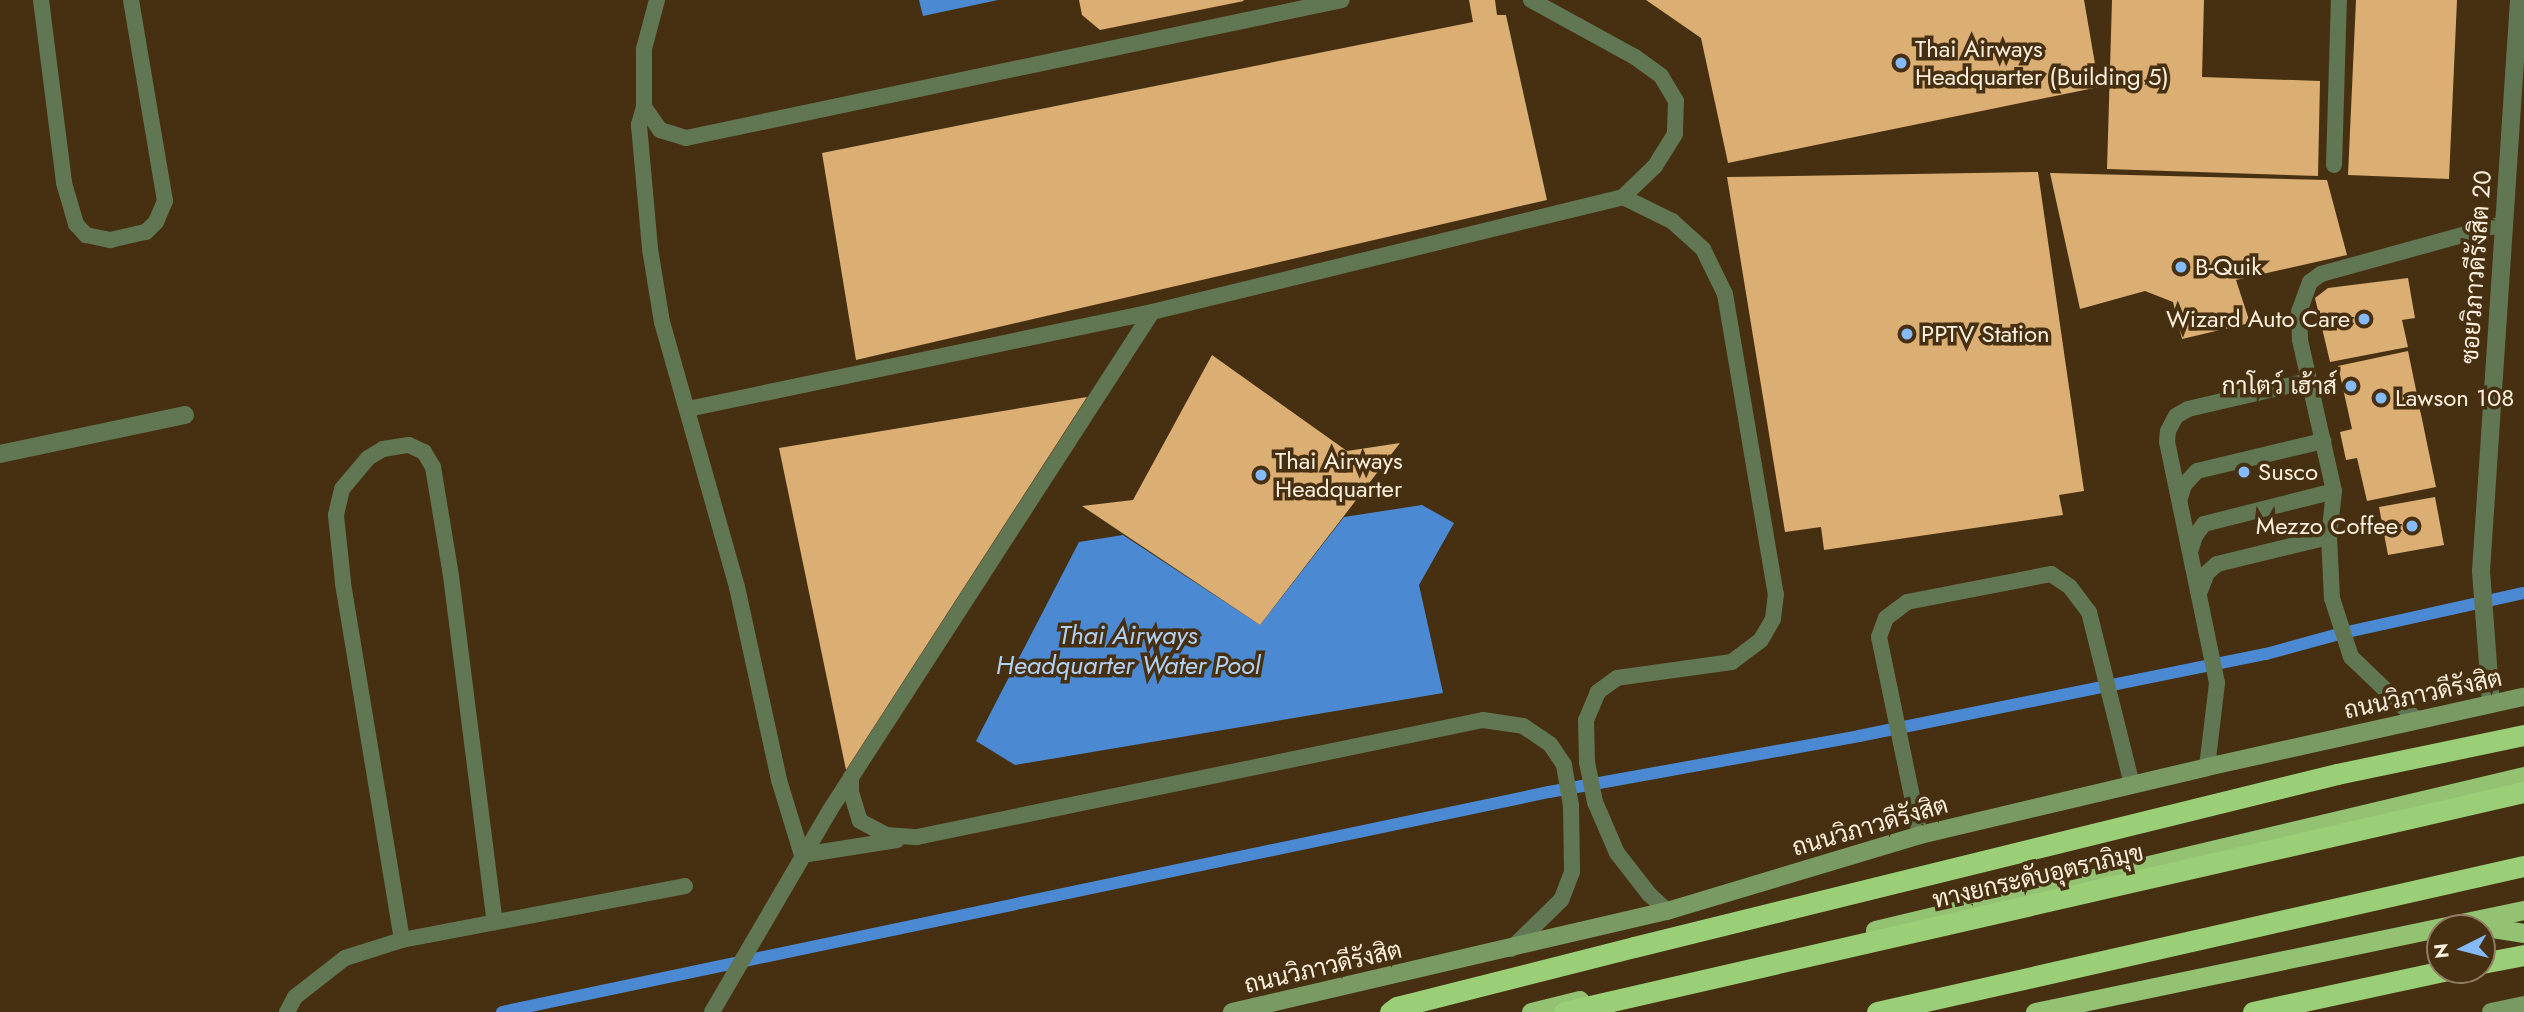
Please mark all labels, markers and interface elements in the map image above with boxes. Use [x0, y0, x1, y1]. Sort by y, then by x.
place label: Thai Airways Headquarter (Building 5) [1915, 35, 2169, 91]
marker: Thai Airways Headquarter (Building 5) [1893, 55, 1909, 71]
street label: ซอยวิภาวดีรังสิต 20 [2455, 169, 2497, 365]
place label: B-Quik [2195, 253, 2262, 281]
marker: B-Quik [2173, 259, 2189, 275]
place label: Wizard Auto Care [2166, 305, 2350, 333]
marker: Wizard Auto Care [2356, 311, 2372, 327]
place label: PPTV Station [1921, 320, 2050, 348]
marker: PPTV Station [1899, 326, 1915, 342]
place label: กาโตว์ เฮ้าส์ [2222, 372, 2337, 400]
marker: กาโตว์ เฮ้าส์ [2343, 378, 2359, 394]
place label: Lawson 108 [2395, 384, 2514, 412]
marker: Lawson 108 [2373, 390, 2389, 406]
place label: Thai Airways Headquarter [1275, 447, 1403, 503]
place label: Susco [2258, 458, 2318, 486]
marker: Susco [2236, 464, 2252, 480]
marker: Thai Airways Headquarter [1253, 467, 1269, 483]
place label: Mezzo Coffee [2256, 512, 2398, 540]
marker: Mezzo Coffee [2404, 518, 2420, 534]
water label: Thai Airways Headquarter Water Pool [996, 620, 1260, 682]
street label: ถนนวิภาวดีรังสิต [2341, 663, 2505, 725]
street label: ถนนวิภาวดีรังสิต [1789, 790, 1951, 862]
street label: ทางยกระดับอุตราภิมุข [1930, 838, 2146, 914]
north arrow [2426, 914, 2496, 984]
street label: ถนนวิภาวดีรังสิต [1241, 935, 1405, 999]
text: N [2427, 942, 2456, 960]

